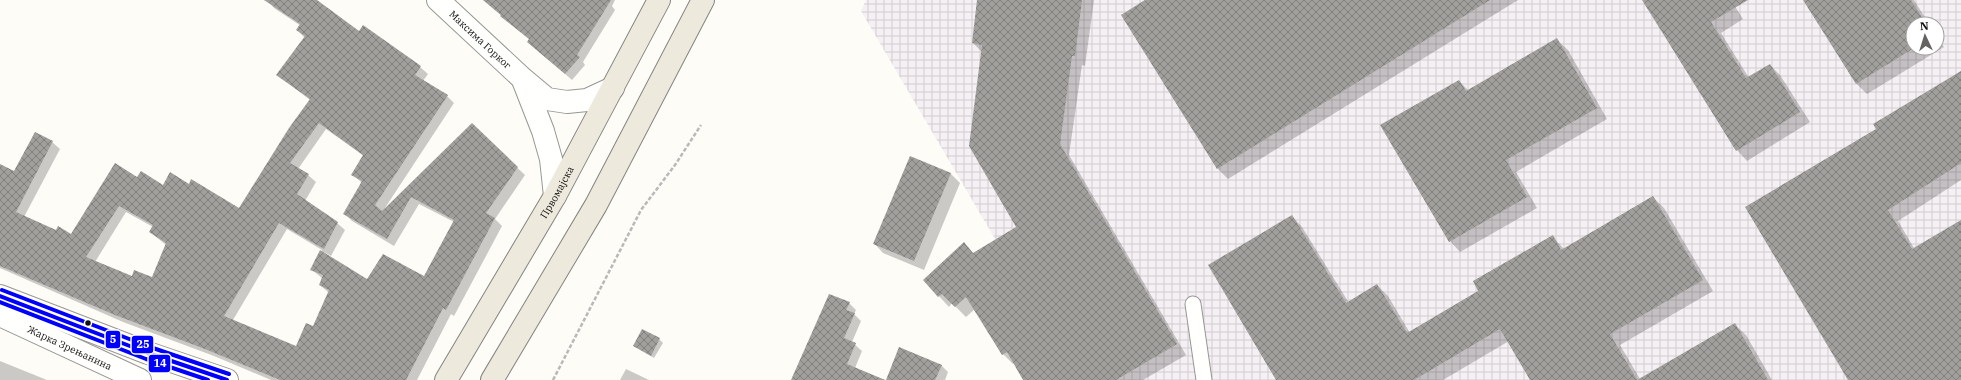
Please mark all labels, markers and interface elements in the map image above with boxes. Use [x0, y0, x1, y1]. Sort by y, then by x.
street label: Максима Горког [446, 8, 514, 72]
north arrow [1905, 16, 1945, 56]
text: N [1919, 19, 1929, 33]
street label: Првомајска [537, 164, 577, 221]
unlabelled marker [83, 318, 93, 328]
street label: Жарка Зрењанина [25, 323, 115, 373]
line badge: 5 [105, 330, 121, 349]
text: 5 [110, 332, 116, 346]
line badge: 25 [131, 335, 154, 354]
text: 25 [136, 337, 150, 351]
line badge: 14 [148, 354, 171, 373]
text: 14 [153, 356, 167, 370]

